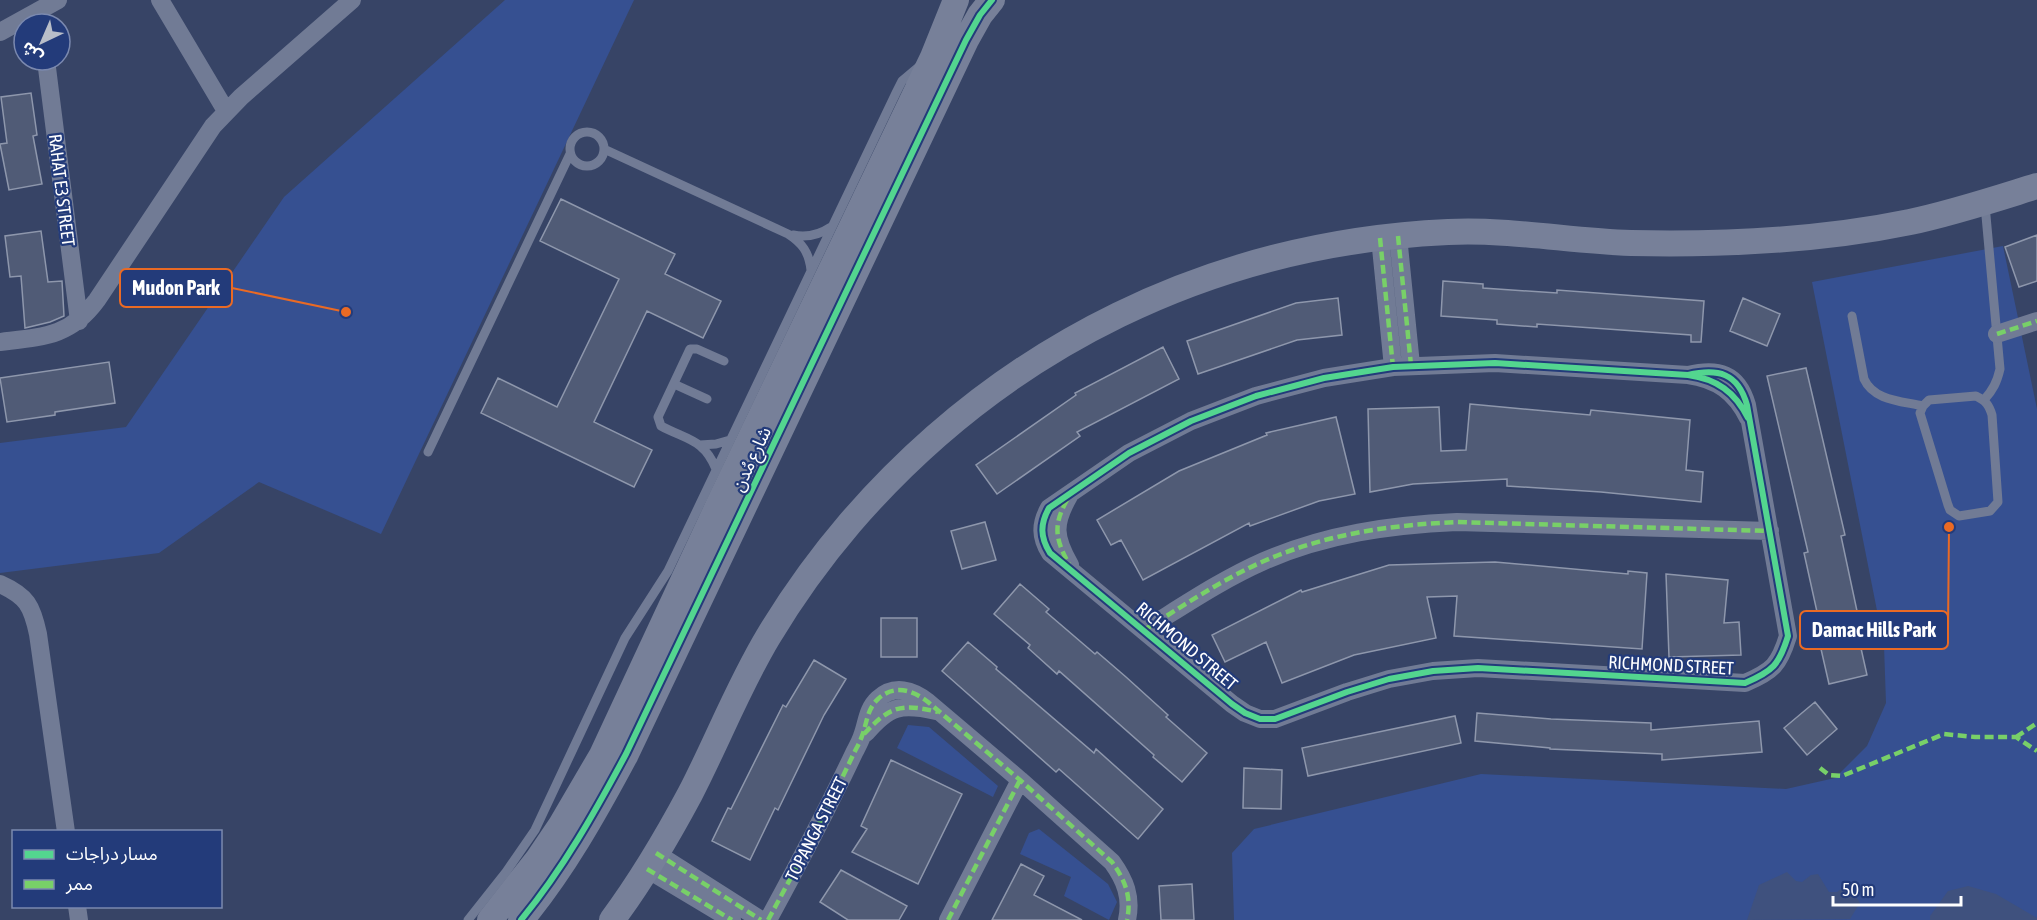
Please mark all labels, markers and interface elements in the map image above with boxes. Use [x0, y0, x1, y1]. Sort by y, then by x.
north arrow [12, 12, 72, 72]
text: ش [17, 38, 46, 67]
street label: RAHAT E3 STREET [45, 133, 79, 247]
callout: Mudon Park [120, 269, 232, 307]
text: Mudon Park [132, 276, 220, 299]
street label: شارع مُدن [727, 423, 779, 496]
street label: RICHMOND STREET [1132, 598, 1242, 694]
callout: Damac Hills Park [1800, 611, 1948, 649]
text: Damac Hills Park [1812, 618, 1936, 641]
street label: RICHMOND STREET [1608, 651, 1734, 679]
street label: TOPANGA STREET [781, 773, 851, 885]
legend [12, 830, 222, 908]
text: مسار دراجات [66, 843, 158, 865]
scale bar [1833, 869, 1960, 907]
text: ممر [65, 873, 93, 895]
text: 50 m [1842, 879, 1874, 900]

